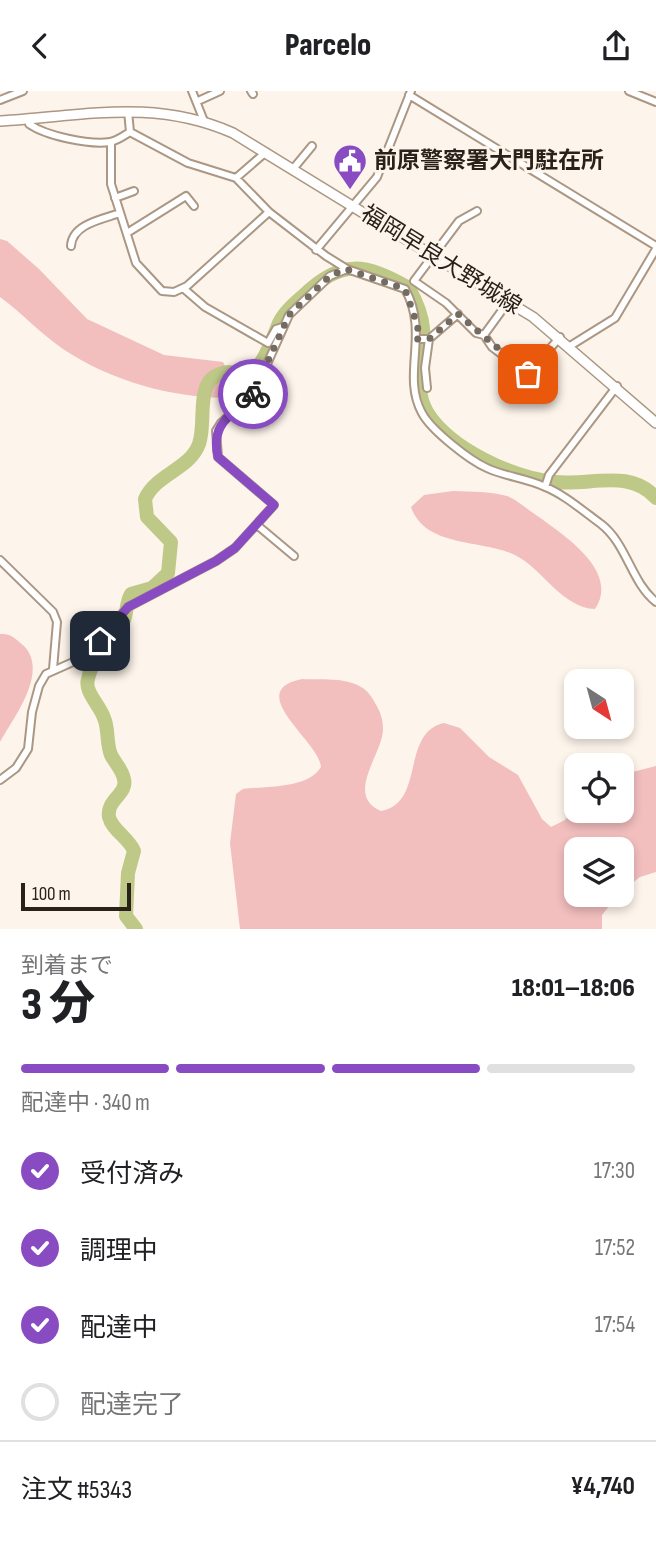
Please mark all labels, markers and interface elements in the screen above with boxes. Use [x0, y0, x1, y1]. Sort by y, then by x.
text: Parcelo [285, 26, 371, 65]
icon: back [21, 27, 59, 65]
icon: share [597, 27, 635, 65]
public building icon: 前原警察署大門駐在所 [331, 142, 369, 191]
place label: 前原警察署大門駐在所 [374, 147, 604, 175]
street label: 福岡早良大野城線 [356, 199, 526, 321]
pin [498, 344, 558, 404]
icon: bag [509, 355, 547, 393]
courier [218, 359, 288, 429]
icon: bike [234, 375, 272, 413]
pin [70, 611, 130, 671]
icon: home [81, 622, 119, 660]
north arrow [564, 669, 634, 739]
map controls [564, 669, 634, 907]
button: locate [564, 753, 634, 823]
button: layers [564, 837, 634, 907]
scale bar [21, 880, 131, 912]
text: 100 m [32, 883, 71, 906]
text: 到着まで [21, 952, 113, 980]
text: 18:01–18:06 [512, 973, 635, 1004]
text: 3 分 [21, 978, 95, 1033]
text: 配達中 · 340 m [21, 1089, 150, 1117]
icon: check [21, 1152, 59, 1190]
text: 17:30 [594, 1157, 635, 1185]
text: 受付済み [80, 1159, 184, 1190]
icon: check [21, 1229, 59, 1267]
text: 17:52 [595, 1234, 635, 1262]
text: 調理中 [80, 1236, 158, 1267]
icon: check [21, 1306, 59, 1344]
text: 17:54 [595, 1311, 635, 1339]
text: 配達中 [80, 1313, 158, 1344]
text: 配達完了 [80, 1390, 184, 1421]
text: ¥4,740 [571, 1471, 635, 1502]
text: 注文 #5343 [21, 1475, 132, 1506]

